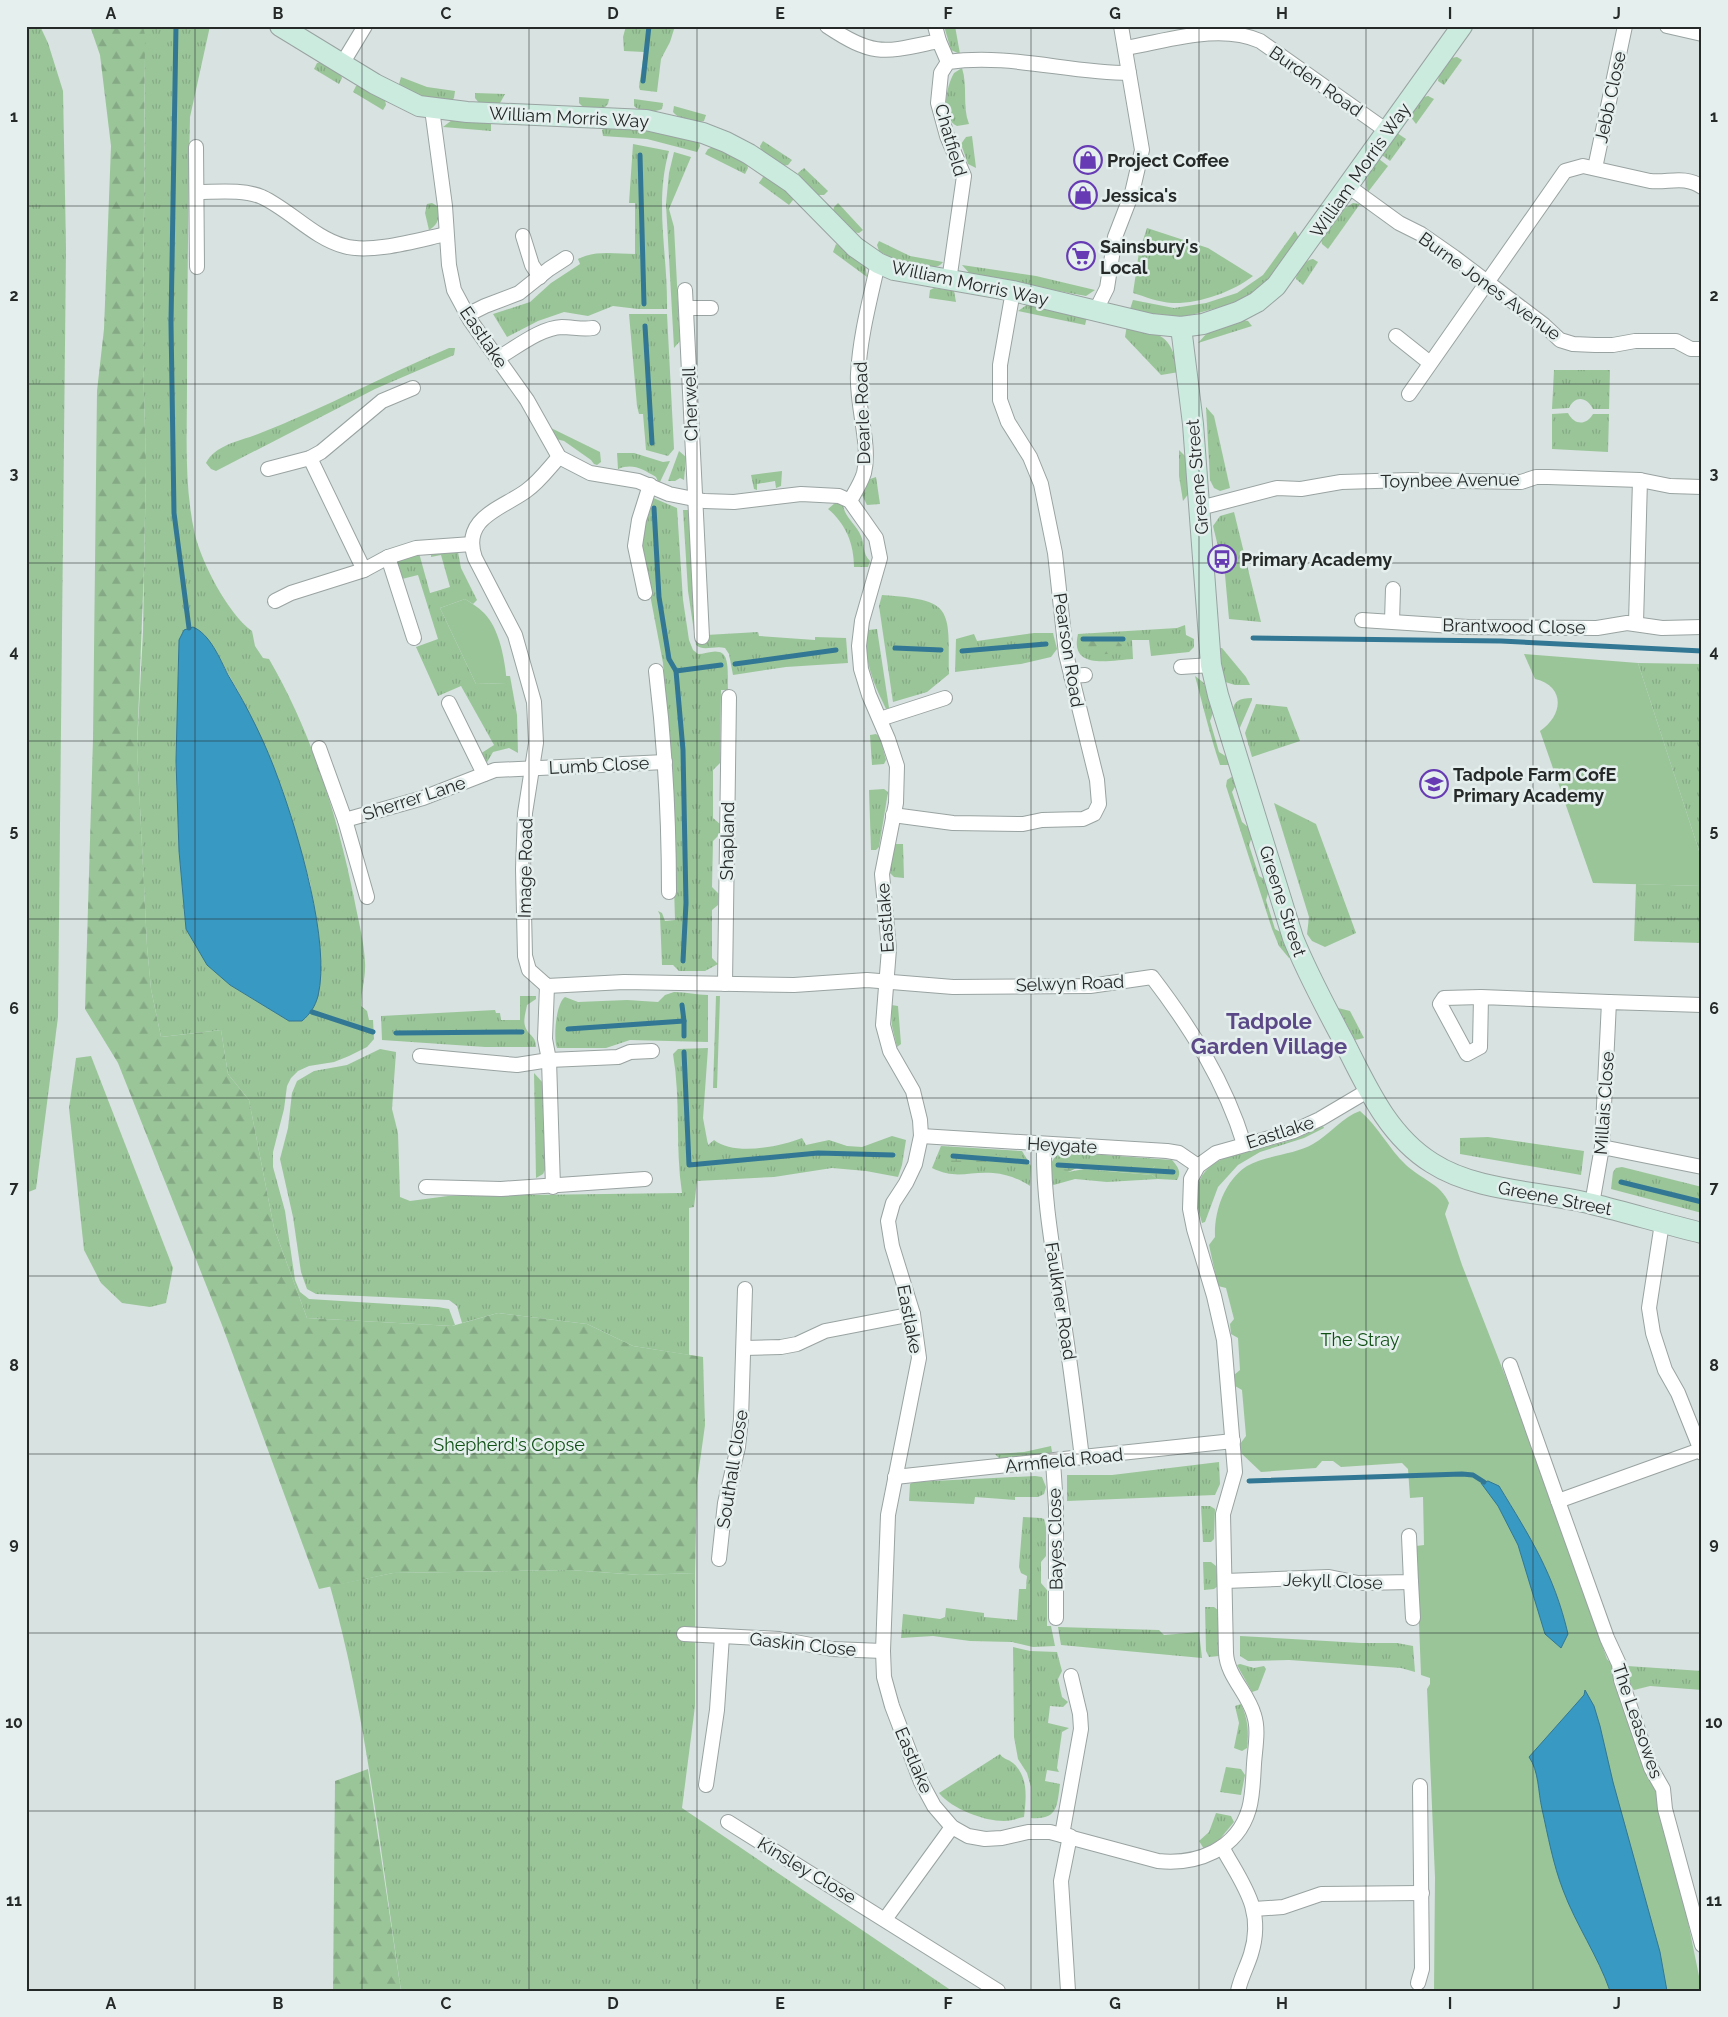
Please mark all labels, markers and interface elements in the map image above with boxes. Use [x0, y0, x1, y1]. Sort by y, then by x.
text: A [106, 4, 117, 23]
text: B [273, 4, 284, 23]
text: C [441, 4, 452, 23]
text: D [607, 4, 619, 23]
text: E [775, 4, 785, 23]
text: F [943, 4, 953, 23]
text: G [1109, 4, 1121, 23]
text: H [1276, 4, 1288, 23]
text: I [1448, 4, 1452, 23]
text: J [1613, 4, 1621, 23]
street label: Burden Road [1265, 41, 1367, 121]
street label: Jebb Close [1590, 49, 1630, 145]
street label: William Morris Way [1305, 98, 1415, 242]
street label: Chatfield [931, 101, 971, 179]
street label: William Morris Way [488, 102, 650, 132]
text: 1 [10, 107, 18, 126]
text: 1 [1710, 107, 1718, 126]
shop icon: Project Coffee [1073, 145, 1103, 175]
place label: Project Coffee [1107, 150, 1229, 171]
shop icon: Jessica's [1068, 180, 1098, 210]
place label: Jessica's [1102, 185, 1177, 206]
street label: Burne Jones Avenue [1415, 227, 1565, 345]
place label: Sainsbury's Local [1100, 236, 1198, 278]
supermarket icon: Sainsbury's Local [1066, 241, 1096, 271]
street label: William Morris Way [889, 256, 1051, 310]
text: 2 [9, 286, 19, 305]
text: 2 [1709, 286, 1719, 305]
street label: Eastlake [456, 302, 512, 372]
street label: Dearle Road [850, 361, 874, 465]
street label: Cherwell [678, 366, 702, 442]
street label: Greene Street [1182, 419, 1212, 535]
text: 3 [10, 464, 19, 483]
text: 3 [1710, 464, 1719, 483]
street label: Toynbee Avenue [1380, 468, 1520, 492]
bus stop icon: Primary Academy [1207, 544, 1237, 574]
place label: Primary Academy [1241, 549, 1392, 570]
street label: Pearson Road [1050, 591, 1088, 709]
street label: Brantwood Close [1442, 614, 1586, 638]
text: 4 [9, 642, 19, 661]
text: 4 [1709, 642, 1719, 661]
street label: Lumb Close [548, 752, 650, 778]
place label: Tadpole Farm CofE Primary Academy [1453, 764, 1616, 806]
school or university icon: Tadpole Farm CofE Primary Academy [1419, 769, 1449, 799]
street label: Sherrer Lane [360, 771, 468, 824]
street label: Shapland [716, 801, 738, 881]
street label: Image Road [514, 818, 536, 918]
text: 5 [10, 821, 19, 840]
text: 5 [1710, 821, 1719, 840]
street label: Greene Street [1255, 843, 1311, 959]
street label: Eastlake [872, 882, 898, 954]
street label: Selwyn Road [1015, 971, 1125, 995]
text: 6 [9, 999, 19, 1018]
text: 6 [1709, 999, 1719, 1018]
district label: Tadpole Garden Village [1191, 1008, 1347, 1059]
street label: Millais Close [1590, 1050, 1618, 1155]
street label: Eastlake [1244, 1111, 1317, 1153]
street label: Heygate [1026, 1133, 1098, 1157]
street label: Greene Street [1496, 1177, 1614, 1219]
text: 7 [10, 1178, 19, 1197]
text: 7 [1710, 1178, 1719, 1197]
street label: Faulkner Road [1041, 1241, 1081, 1361]
street label: Eastlake [893, 1283, 927, 1356]
park label: The Stray [1321, 1329, 1400, 1350]
text: 8 [9, 1356, 19, 1375]
text: 8 [1709, 1356, 1719, 1375]
street label: Southall Close [712, 1408, 752, 1530]
park label: Shepherd's Copse [433, 1434, 585, 1455]
street label: Armfield Road [1004, 1443, 1124, 1477]
street label: Bayes Close [1044, 1487, 1066, 1590]
text: 9 [9, 1534, 19, 1553]
text: 9 [1709, 1534, 1719, 1553]
street label: Jekyll Close [1283, 1569, 1383, 1593]
street label: Gaskin Close [749, 1628, 858, 1660]
street label: The Leasowes [1609, 1661, 1668, 1781]
text: 10 [5, 1713, 23, 1732]
text: 10 [1705, 1713, 1723, 1732]
street label: Eastlake [891, 1724, 937, 1797]
street label: Kinsley Close [754, 1832, 860, 1908]
text: 11 [6, 1891, 22, 1910]
text: 11 [1706, 1891, 1722, 1910]
text: A [106, 1994, 117, 2013]
text: B [273, 1994, 284, 2013]
text: C [441, 1994, 452, 2013]
text: D [607, 1994, 619, 2013]
text: E [775, 1994, 785, 2013]
text: F [943, 1994, 953, 2013]
text: G [1109, 1994, 1121, 2013]
text: H [1276, 1994, 1288, 2013]
text: I [1448, 1994, 1452, 2013]
text: J [1613, 1994, 1621, 2013]

